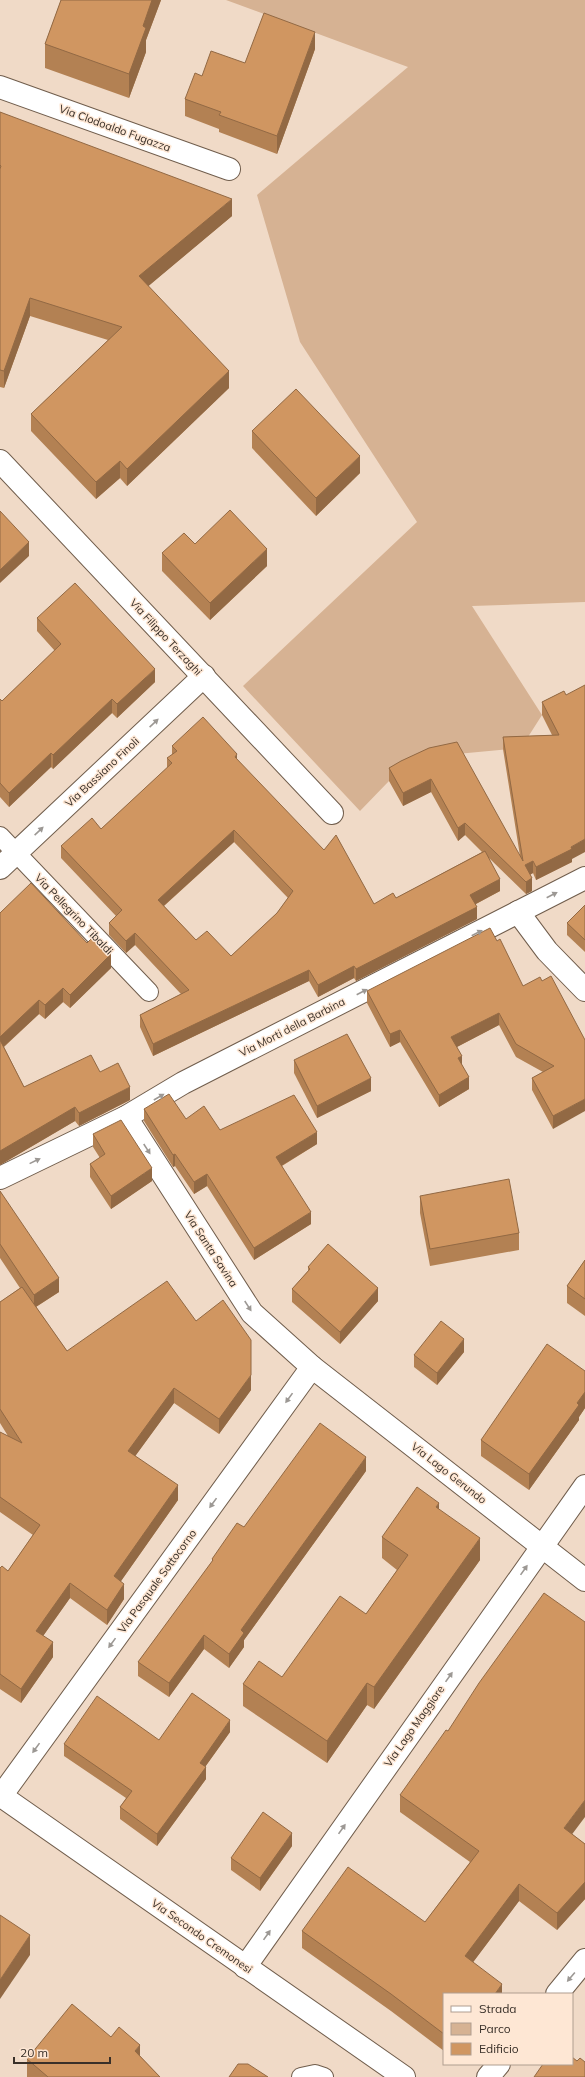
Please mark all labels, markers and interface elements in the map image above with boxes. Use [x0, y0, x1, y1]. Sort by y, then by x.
street label: Via Clodoaldo Fugazza [57, 101, 173, 155]
street label: Via Filippo Terzaghi [127, 596, 205, 678]
one-way arrow [149, 719, 158, 728]
street label: Via Bassiano Finoli [62, 734, 142, 810]
one-way arrow [33, 827, 44, 836]
street label: Via Pellegrino Tibaldi [32, 871, 116, 957]
one-way arrow [546, 892, 557, 898]
one-way arrow [472, 929, 483, 936]
one-way arrow [356, 989, 367, 995]
street label: Via Morti della Barbina [237, 994, 347, 1060]
one-way arrow [153, 1093, 165, 1100]
one-way arrow [143, 1144, 151, 1154]
one-way arrow [29, 1158, 41, 1164]
street label: Via Santa Savina [181, 1208, 241, 1290]
one-way arrow [244, 1300, 252, 1311]
one-way arrow [285, 1393, 293, 1403]
street label: Via Lago Gerundo [409, 1439, 489, 1507]
one-way arrow [209, 1498, 217, 1509]
street label: Via Pasquale Sottocorno [115, 1526, 199, 1636]
one-way arrow [520, 1565, 528, 1576]
one-way arrow [108, 1637, 116, 1648]
one-way arrow [445, 1671, 453, 1682]
street label: Via Lago Maggiore [381, 1683, 447, 1769]
one-way arrow [32, 1742, 40, 1753]
one-way arrow [338, 1823, 346, 1834]
street label: Via Secondo Cremonesi [149, 1896, 255, 1976]
one-way arrow [263, 1929, 271, 1940]
one-way arrow [566, 1972, 575, 1982]
legend [443, 1993, 573, 2065]
text: Strada [479, 2001, 517, 2016]
text: Parco [479, 2021, 511, 2036]
scale bar [14, 2039, 110, 2065]
text: Edificio [479, 2041, 519, 2056]
text: 20 m [20, 2045, 48, 2060]

